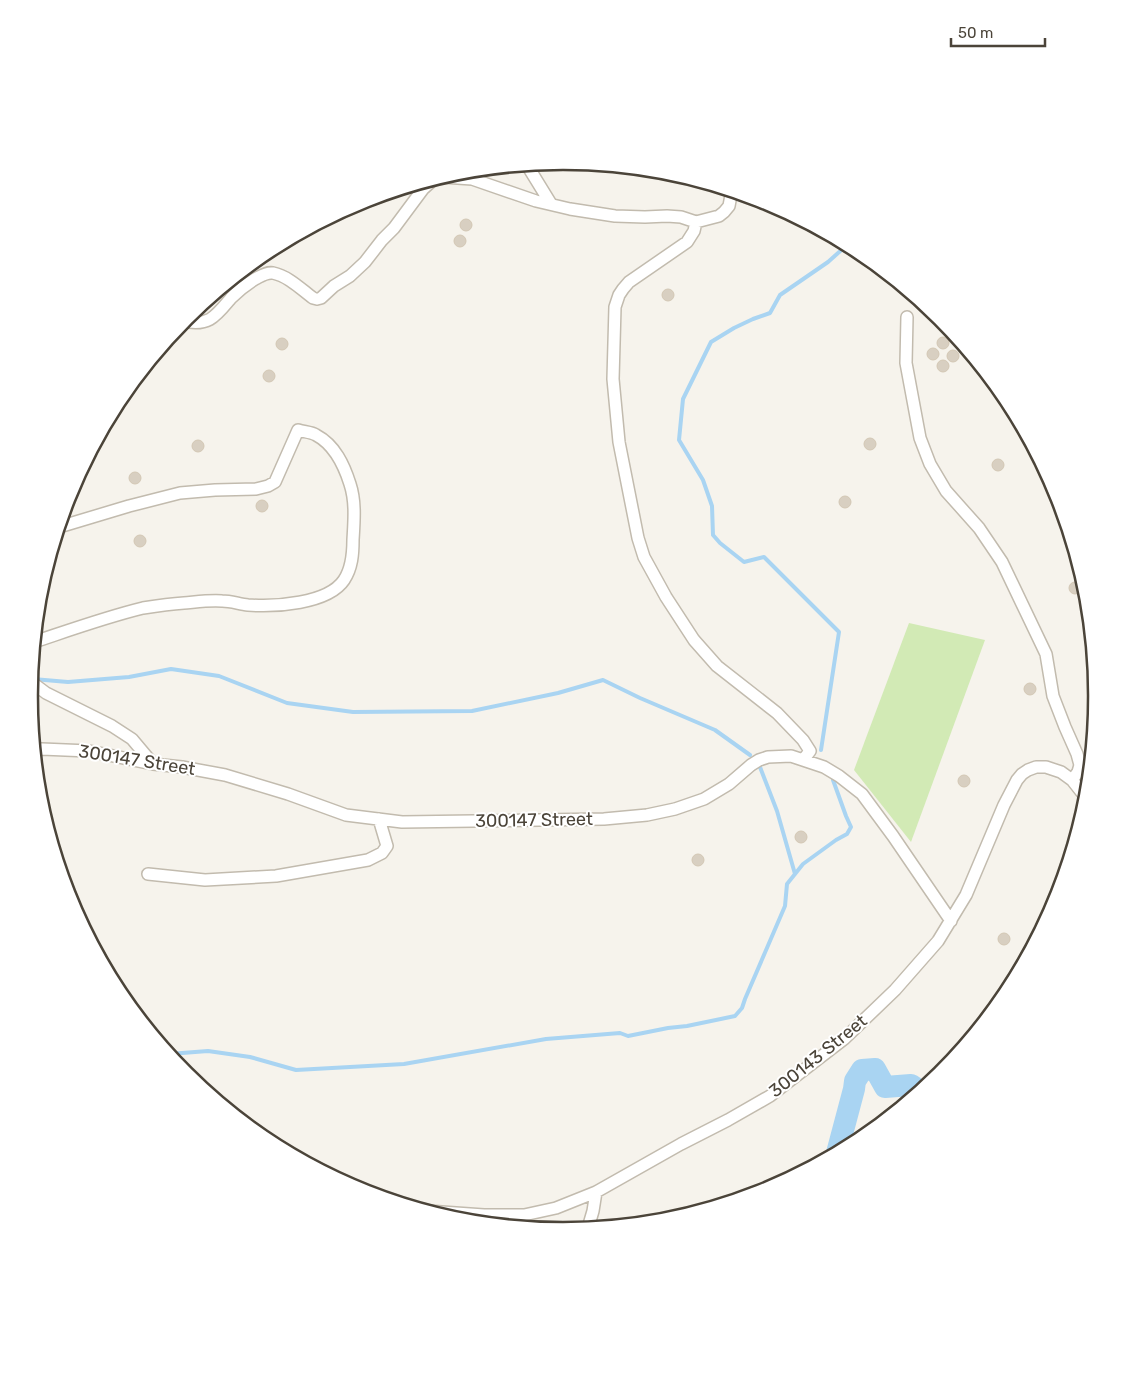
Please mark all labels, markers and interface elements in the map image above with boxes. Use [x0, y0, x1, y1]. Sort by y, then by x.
scale bar [951, 15, 1045, 47]
text: 50 m [958, 24, 993, 42]
street label: 300147 Street [77, 740, 197, 780]
street label: 300147 Street [475, 808, 593, 832]
street label: 300143 Street [765, 1010, 871, 1102]

